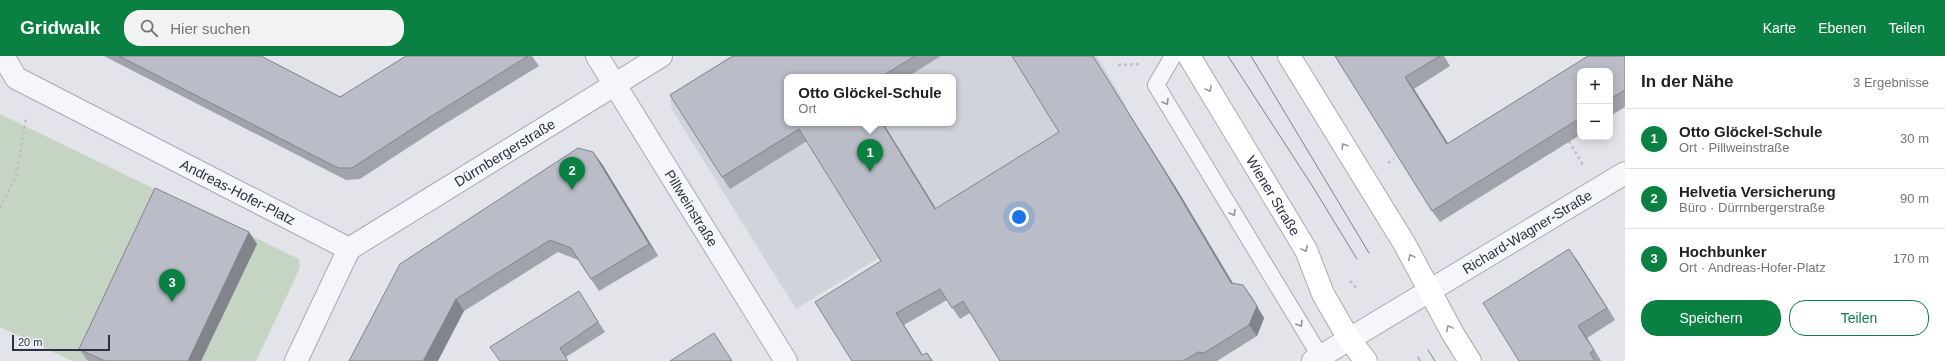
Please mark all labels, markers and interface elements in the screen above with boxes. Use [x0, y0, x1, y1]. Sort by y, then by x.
search box [124, 10, 404, 46]
text: Gridwalk [20, 17, 100, 38]
icon: search [138, 17, 160, 39]
text: Hier suchen [170, 20, 250, 37]
text: Karte [1763, 20, 1796, 36]
text: Ebenen [1818, 20, 1866, 36]
text: Teilen [1888, 20, 1925, 36]
map controls [1577, 68, 1613, 140]
button: + [1577, 68, 1613, 104]
text: In der Nähe [1641, 72, 1734, 91]
popup [784, 74, 956, 126]
text: 3 Ergebnisse [1853, 75, 1929, 90]
text: Otto Glöckel-Schule [798, 84, 942, 101]
one-way arrow [1205, 85, 1212, 92]
one-way arrow [1162, 98, 1169, 105]
text: Ort [798, 101, 816, 116]
button: − [1577, 104, 1613, 140]
street label: Dürrnbergerstraße [451, 115, 558, 190]
text: Otto Glöckel-Schule [1679, 123, 1822, 140]
text: 1 [1650, 131, 1658, 146]
text: 30 m [1900, 131, 1929, 146]
pin: 1 [857, 139, 883, 172]
text: Ort · Pillweinstraße [1679, 140, 1790, 155]
one-way arrow [1341, 143, 1349, 150]
street label: Wiener Straße [1243, 153, 1303, 239]
street label: Andreas-Hofer-Platz [178, 156, 298, 228]
pin: 2 [559, 157, 585, 190]
street label: Pillweinstraße [661, 167, 721, 250]
text: Helvetia Versicherung [1679, 183, 1836, 200]
street label: Richard-Wagner-Straße [1459, 187, 1595, 277]
text: 2 [1650, 191, 1658, 206]
text: 90 m [1900, 191, 1929, 206]
text: Büro · Dürrnbergerstraße [1679, 200, 1825, 215]
your location [1009, 207, 1029, 227]
one-way arrow [1229, 209, 1236, 216]
text: Hochbunker [1679, 243, 1767, 260]
one-way arrow [1300, 245, 1308, 252]
text: 3 [1650, 251, 1658, 266]
text: 170 m [1893, 251, 1929, 266]
one-way arrow [1409, 254, 1416, 261]
text: Ort · Andreas-Hofer-Platz [1679, 260, 1826, 275]
pin: 3 [159, 269, 185, 302]
button: Speichern [1641, 300, 1781, 336]
button: Teilen [1789, 300, 1929, 336]
one-way arrow [1296, 320, 1303, 327]
one-way arrow [1447, 325, 1454, 332]
scale bar [12, 333, 110, 352]
text: 20 m [18, 336, 42, 348]

